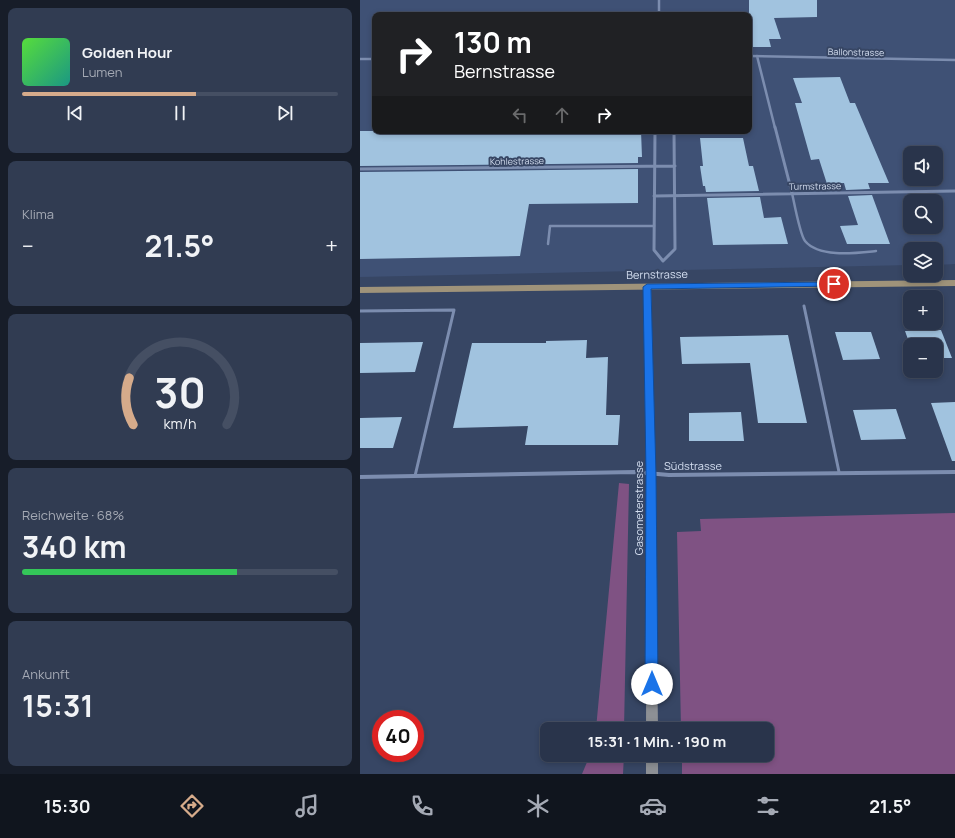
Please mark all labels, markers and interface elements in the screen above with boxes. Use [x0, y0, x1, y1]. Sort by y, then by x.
text: 130 m [454, 23, 532, 61]
icon: right [388, 28, 440, 80]
text: Golden Hour [82, 42, 172, 63]
street label: Ballonstrasse [828, 45, 884, 59]
text: Bernstrasse [454, 59, 555, 83]
text: Lumen [82, 63, 122, 81]
icon: previous [64, 102, 86, 124]
icon: pause [169, 102, 191, 124]
icon: next [274, 102, 296, 124]
icon: left [509, 104, 531, 126]
icon: ahead [551, 104, 573, 126]
icon: right [593, 104, 615, 126]
map controls [903, 146, 943, 378]
button: sound [903, 146, 943, 186]
street label: Kohlestrasse [490, 154, 544, 168]
street label: Turmstrasse [789, 179, 841, 193]
button: search [903, 194, 943, 234]
text: Klima [22, 205, 54, 223]
text: 21.5° [145, 225, 215, 266]
text: − [22, 231, 34, 261]
text: + [325, 231, 338, 261]
button: layers [903, 242, 943, 282]
street label: Bernstrasse [626, 266, 689, 282]
pin [817, 267, 851, 301]
icon: arrive [823, 273, 845, 295]
button: + [903, 290, 943, 330]
button: − [903, 338, 943, 378]
text: 30 [154, 364, 206, 420]
text: km/h [163, 414, 197, 433]
street label: Südstrasse [664, 458, 722, 473]
street label: Gasometerstrasse [631, 460, 646, 555]
text: Reichweite · 68% [22, 506, 124, 524]
text: 340 km [22, 526, 127, 567]
position arrow [631, 663, 673, 705]
text: Ankunft [22, 665, 70, 683]
text: 15:31 [22, 685, 94, 726]
speed limit sign: 40 [372, 710, 424, 762]
text: 15:31 · 1 Min. · 190 m [588, 731, 726, 752]
icon: directions [178, 792, 206, 820]
icon: music [293, 792, 321, 820]
icon: phone [408, 792, 436, 820]
icon: climate [524, 792, 552, 820]
icon: car [639, 792, 667, 820]
icon: filters [754, 792, 782, 820]
text: 15:30 [44, 794, 91, 818]
text: 21.5° [869, 794, 911, 818]

